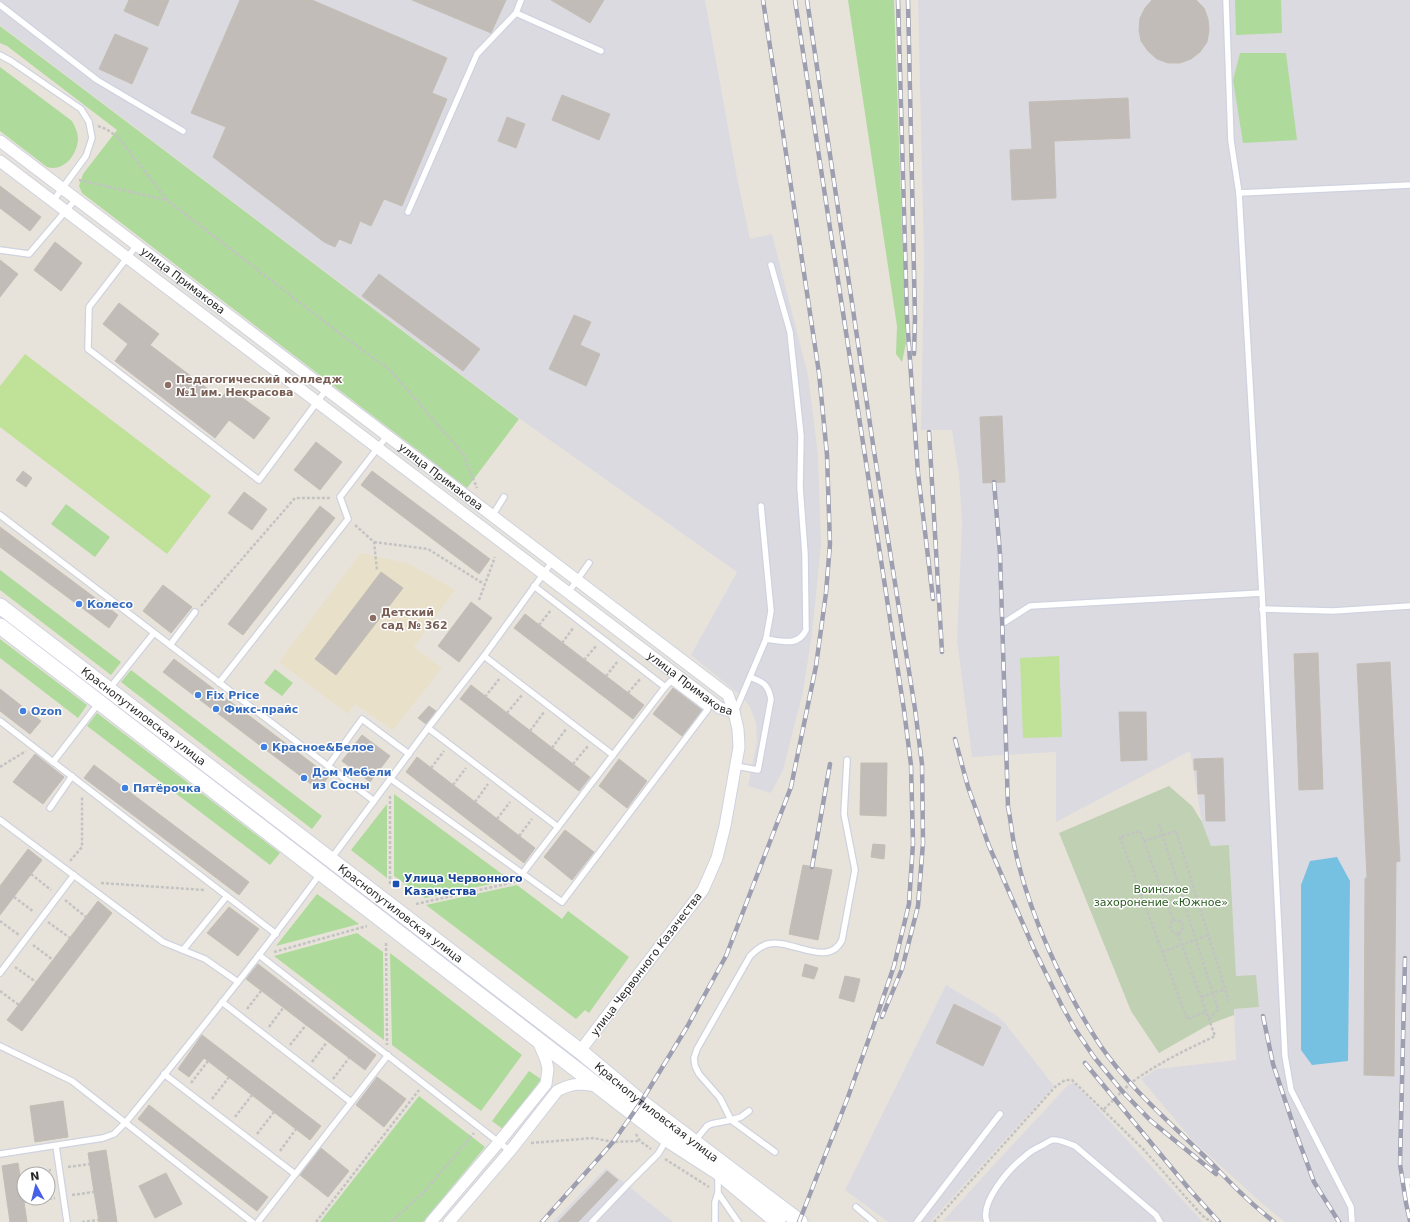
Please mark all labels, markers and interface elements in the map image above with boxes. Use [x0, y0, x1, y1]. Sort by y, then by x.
street label: улица Примакова [138, 244, 227, 317]
place label: Педагогический колледж №1 им. Некрасова [176, 373, 342, 399]
marker: Педагогический колледж №1 им. Некрасова [163, 380, 173, 390]
street label: улица Примакова [396, 441, 485, 513]
place label: Колесо [87, 598, 134, 611]
marker: Колесо [74, 599, 84, 609]
place label: Детский сад № 362 [381, 606, 448, 632]
marker: Детский сад № 362 [368, 613, 378, 623]
street label: улица Примакова [645, 649, 734, 718]
street label: Краснопутиловская улица [78, 665, 208, 768]
place label: Fix Price [206, 689, 259, 702]
marker: Fix Price [193, 690, 203, 700]
place label: Фикс-прайс [224, 703, 298, 716]
marker: Фикс-прайс [211, 704, 221, 714]
place label: Ozon [31, 705, 62, 718]
marker: Ozon [18, 706, 28, 716]
place label: Красное&Белое [272, 741, 374, 754]
marker: Красное&Белое [259, 742, 269, 752]
place label: Дом Мебели из Сосны [312, 766, 392, 792]
marker: Дом Мебели из Сосны [299, 773, 309, 783]
place label: Пятёрочка [133, 782, 201, 795]
marker: Пятёрочка [120, 783, 130, 793]
street label: Краснопутиловская улица [335, 862, 465, 966]
place label: Улица Червонного Казачества [404, 872, 523, 898]
marker: Улица Червонного Казачества [391, 879, 401, 889]
park label: Воинское захоронение «Южное» [1094, 883, 1228, 909]
street label: улица Червонного Казачества [588, 890, 705, 1039]
street label: Краснопутиловская улица [592, 1060, 721, 1165]
north arrow [16, 1166, 56, 1206]
text: N [29, 1170, 40, 1184]

